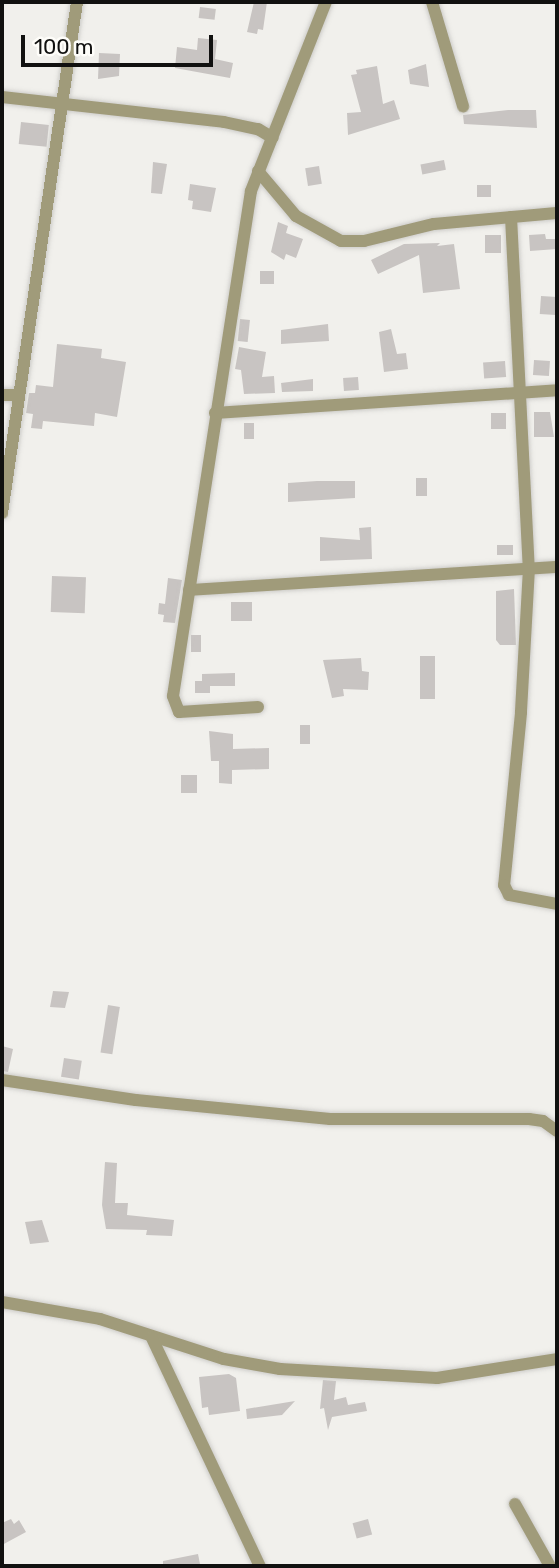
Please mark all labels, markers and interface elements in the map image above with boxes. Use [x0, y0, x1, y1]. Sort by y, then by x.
scale bar [24, 21, 217, 65]
text: 100 m [34, 34, 93, 59]

